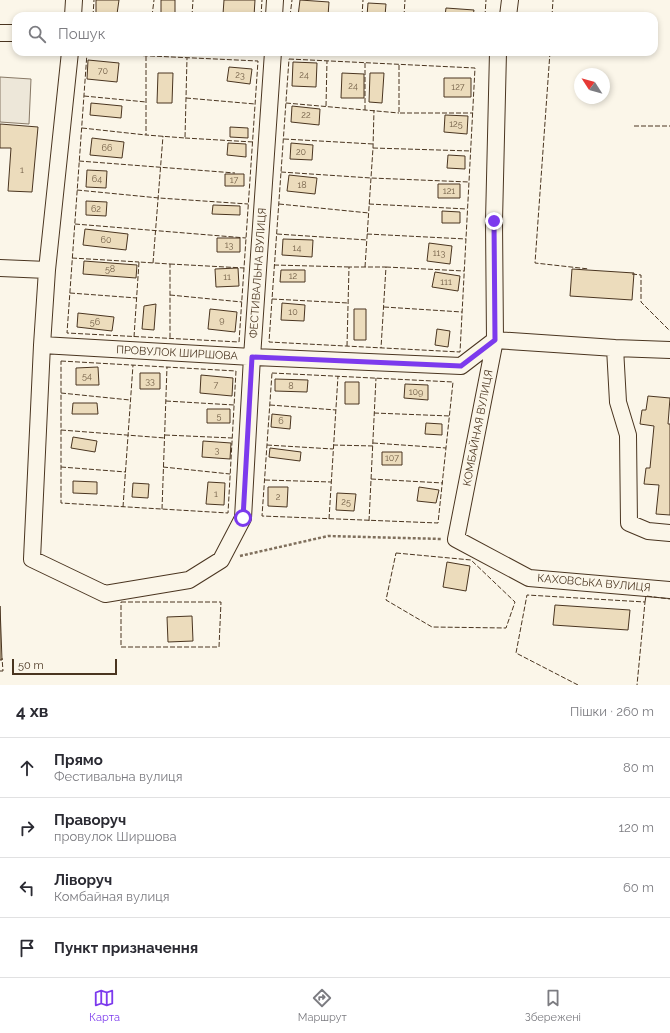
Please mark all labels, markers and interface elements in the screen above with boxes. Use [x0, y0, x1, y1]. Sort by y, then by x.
search box [12, 12, 658, 56]
icon: search [26, 23, 48, 45]
text: Пошук [58, 25, 106, 43]
house number: 70 [98, 66, 109, 76]
north arrow [574, 68, 610, 104]
house number: 23 [235, 70, 245, 80]
house number: 24 [299, 70, 309, 80]
house number: 24 [348, 81, 358, 91]
house number: 127 [451, 82, 465, 92]
house number: 22 [301, 110, 311, 120]
house number: 125 [449, 119, 463, 129]
house number: 66 [102, 143, 113, 153]
house number: 20 [296, 147, 307, 157]
house number: 1 [20, 165, 24, 175]
house number: 64 [92, 174, 102, 184]
house number: 17 [230, 175, 238, 185]
house number: 18 [297, 180, 307, 190]
house number: 121 [443, 186, 455, 196]
house number: 62 [91, 204, 101, 214]
street label: ФЕСТИВАЛЬНА ВУЛИЦЯ [247, 207, 269, 339]
route end [485, 212, 503, 230]
house number: 60 [101, 235, 112, 245]
house number: 13 [225, 240, 234, 250]
house number: 14 [293, 243, 301, 253]
house number: 113 [433, 248, 445, 258]
house number: 58 [105, 264, 115, 274]
house number: 12 [289, 271, 298, 281]
house number: 11 [223, 272, 231, 282]
house number: 111 [440, 277, 452, 287]
house number: 10 [288, 307, 298, 317]
house number: 9 [219, 315, 225, 325]
house number: 56 [90, 317, 101, 327]
street label: ПРОВУЛОК ШИРШОВА [116, 343, 239, 363]
street label: КОМБАЙНАЯ ВУЛИЦЯ [460, 369, 496, 487]
house number: 54 [82, 371, 92, 381]
house number: 33 [145, 376, 155, 386]
house number: 7 [214, 380, 219, 390]
house number: 8 [288, 381, 294, 391]
house number: 109 [409, 387, 423, 397]
house number: 5 [217, 411, 222, 421]
house number: 6 [278, 416, 284, 426]
house number: 3 [215, 445, 220, 455]
house number: 107 [385, 453, 399, 463]
house number: 1 [214, 489, 218, 499]
house number: 2 [276, 492, 281, 502]
house number: 25 [341, 497, 351, 507]
route start [234, 509, 252, 527]
street label: КАХОВСЬКА ВУЛИЦЯ [537, 572, 651, 594]
scale bar [12, 657, 117, 676]
text: 50 m [18, 659, 44, 672]
text: 4 хв [16, 701, 48, 721]
text: Пішки · 260 m [570, 704, 654, 719]
text: Прямо [54, 751, 103, 769]
icon: ahead [16, 757, 38, 779]
text: 80 m [623, 760, 654, 775]
text: Фестивальна вулиця [54, 769, 182, 784]
text: Праворуч [54, 811, 126, 829]
icon: right [16, 817, 38, 839]
text: 120 m [618, 820, 654, 835]
text: провулок Ширшова [54, 829, 177, 844]
text: Ліворуч [54, 871, 112, 889]
icon: left [16, 877, 38, 899]
text: 60 m [623, 880, 654, 895]
text: Комбайная вулиця [54, 889, 170, 904]
icon: arrive [16, 937, 38, 959]
text: Пункт призначення [54, 939, 198, 957]
tab: Карта [89, 987, 120, 1024]
tab: Маршрут [298, 987, 347, 1024]
tab: Збережені [525, 987, 581, 1024]

